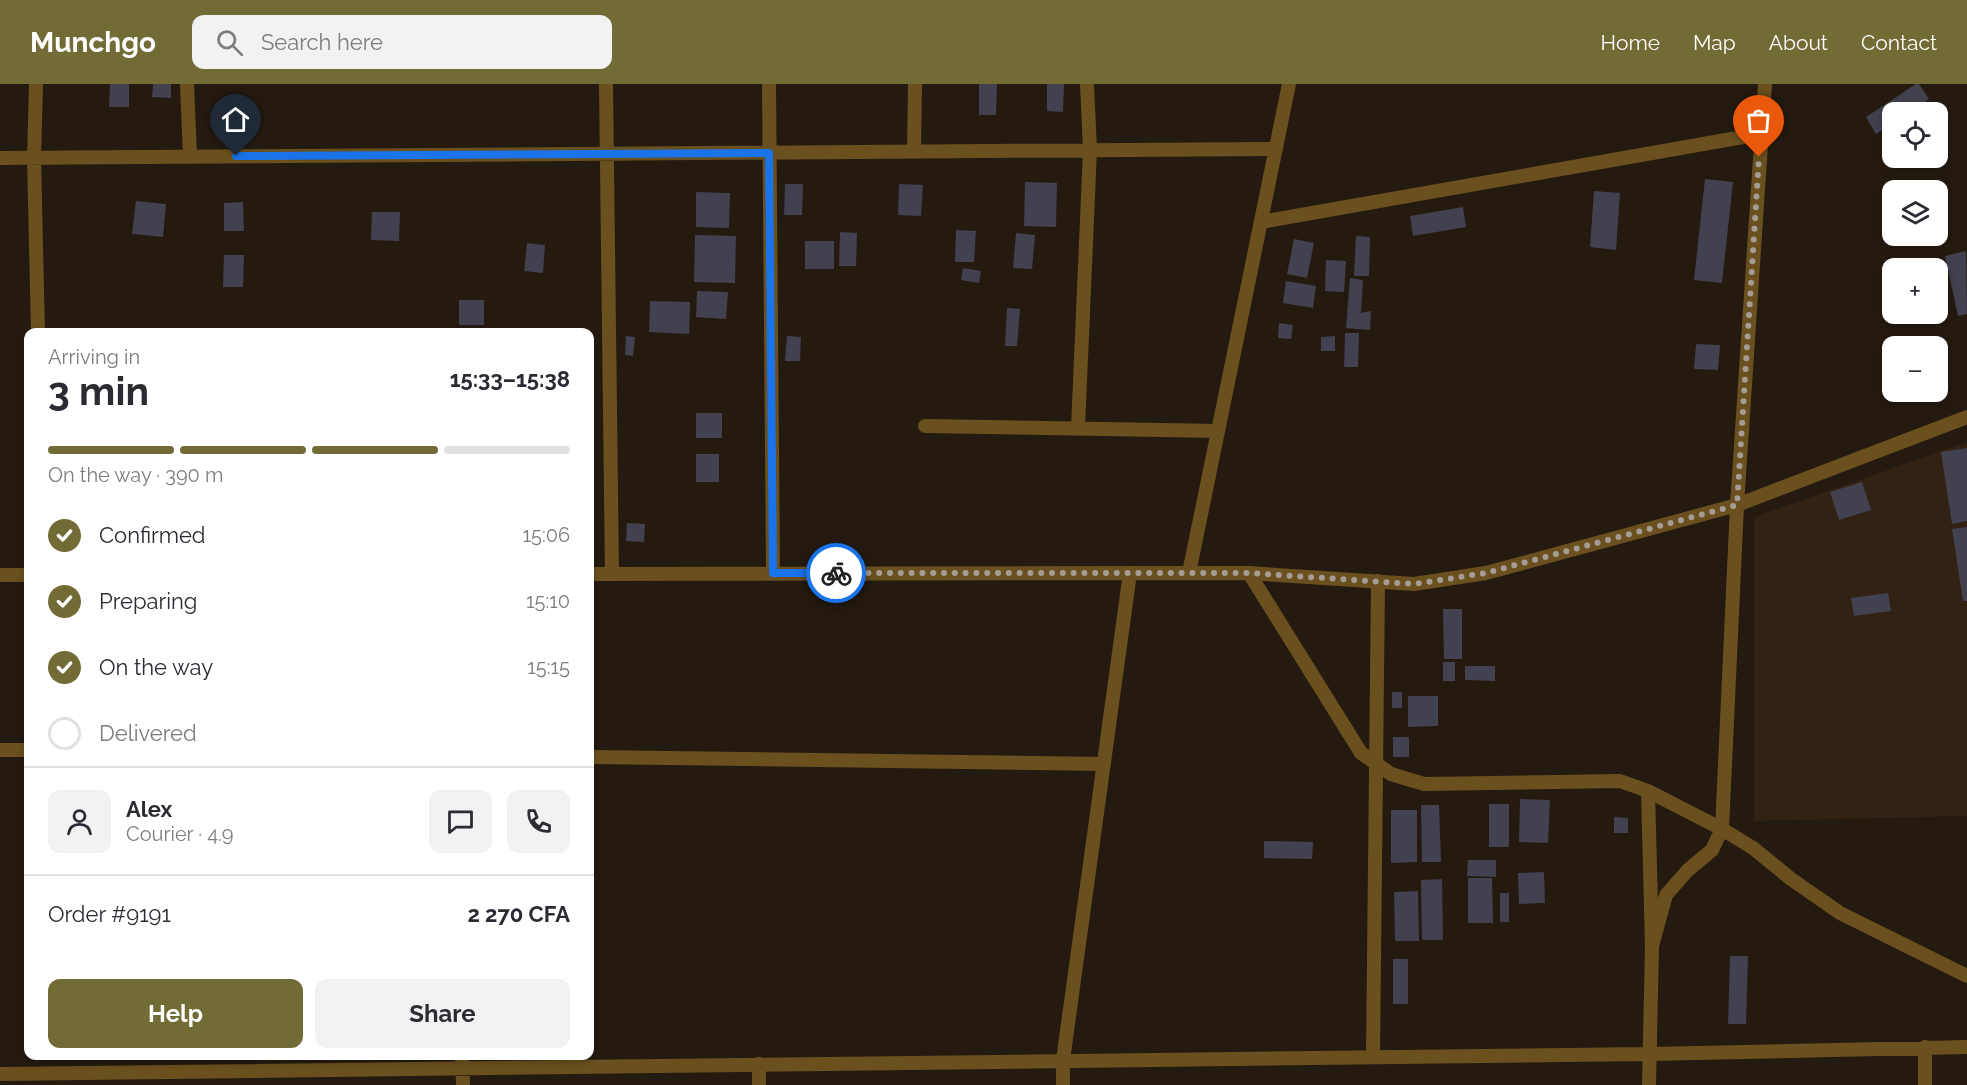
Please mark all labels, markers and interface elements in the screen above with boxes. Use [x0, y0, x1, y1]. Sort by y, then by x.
search box [192, 15, 612, 69]
text: Munchgo [30, 26, 156, 59]
icon: search [213, 26, 246, 59]
text: Search here [261, 29, 383, 55]
text: Home [1601, 30, 1660, 55]
text: Map [1693, 30, 1736, 55]
text: About [1769, 30, 1828, 55]
text: Contact [1861, 30, 1937, 55]
pin [210, 94, 261, 156]
pin [1733, 95, 1784, 157]
map controls [1882, 102, 1948, 402]
button: locate [1882, 102, 1948, 168]
icon: home [219, 103, 252, 136]
icon: bag [1742, 104, 1775, 137]
button: layers [1882, 180, 1948, 246]
button: + [1882, 258, 1948, 324]
button: − [1882, 336, 1948, 402]
text: Arriving in [48, 345, 140, 369]
text: 15:33–15:38 [450, 366, 570, 392]
text: 3 min [48, 368, 149, 414]
text: On the way · 390 m [48, 463, 223, 487]
icon: check [48, 519, 81, 552]
text: Confirmed [99, 522, 206, 548]
text: 15:06 [522, 523, 570, 547]
courier [806, 543, 866, 603]
icon: bike [820, 557, 853, 590]
icon: check [48, 585, 81, 618]
text: Preparing [99, 588, 197, 614]
text: 15:10 [526, 589, 570, 613]
icon: check [48, 651, 81, 684]
text: On the way [99, 654, 213, 680]
text: 15:15 [527, 655, 570, 679]
text: Delivered [99, 720, 197, 746]
button: person [48, 790, 111, 853]
button: chat [429, 790, 492, 853]
button: phone [507, 790, 570, 853]
text: Alex [126, 796, 172, 822]
text: Courier · 4.9 [126, 822, 234, 846]
text: Order #9191 [48, 901, 171, 927]
text: 2 270 CFA [467, 901, 570, 927]
button: Help [48, 979, 303, 1048]
button: Share [315, 979, 570, 1048]

